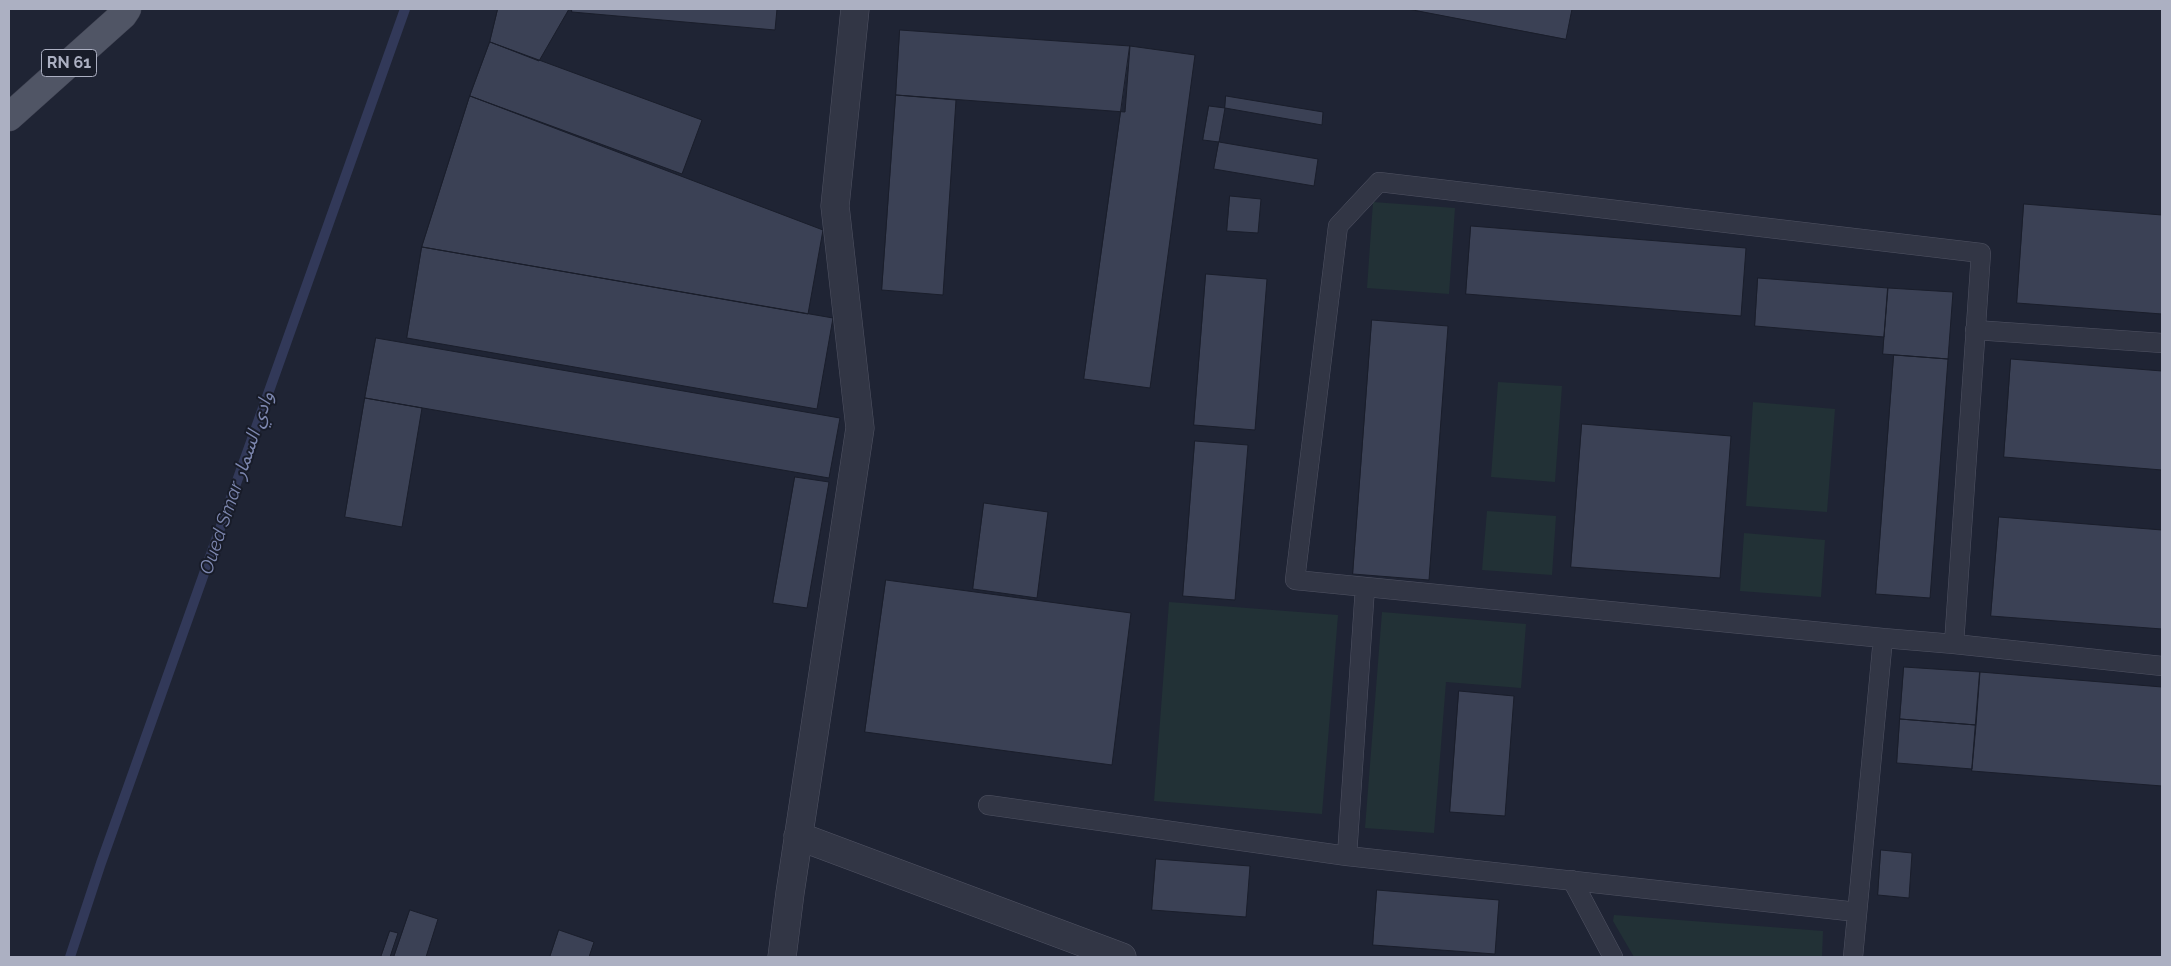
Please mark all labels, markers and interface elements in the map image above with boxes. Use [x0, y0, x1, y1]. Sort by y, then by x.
road number: RN 61 [42, 49, 96, 76]
water label: Oued Smar وادي السمار [195, 389, 279, 577]

